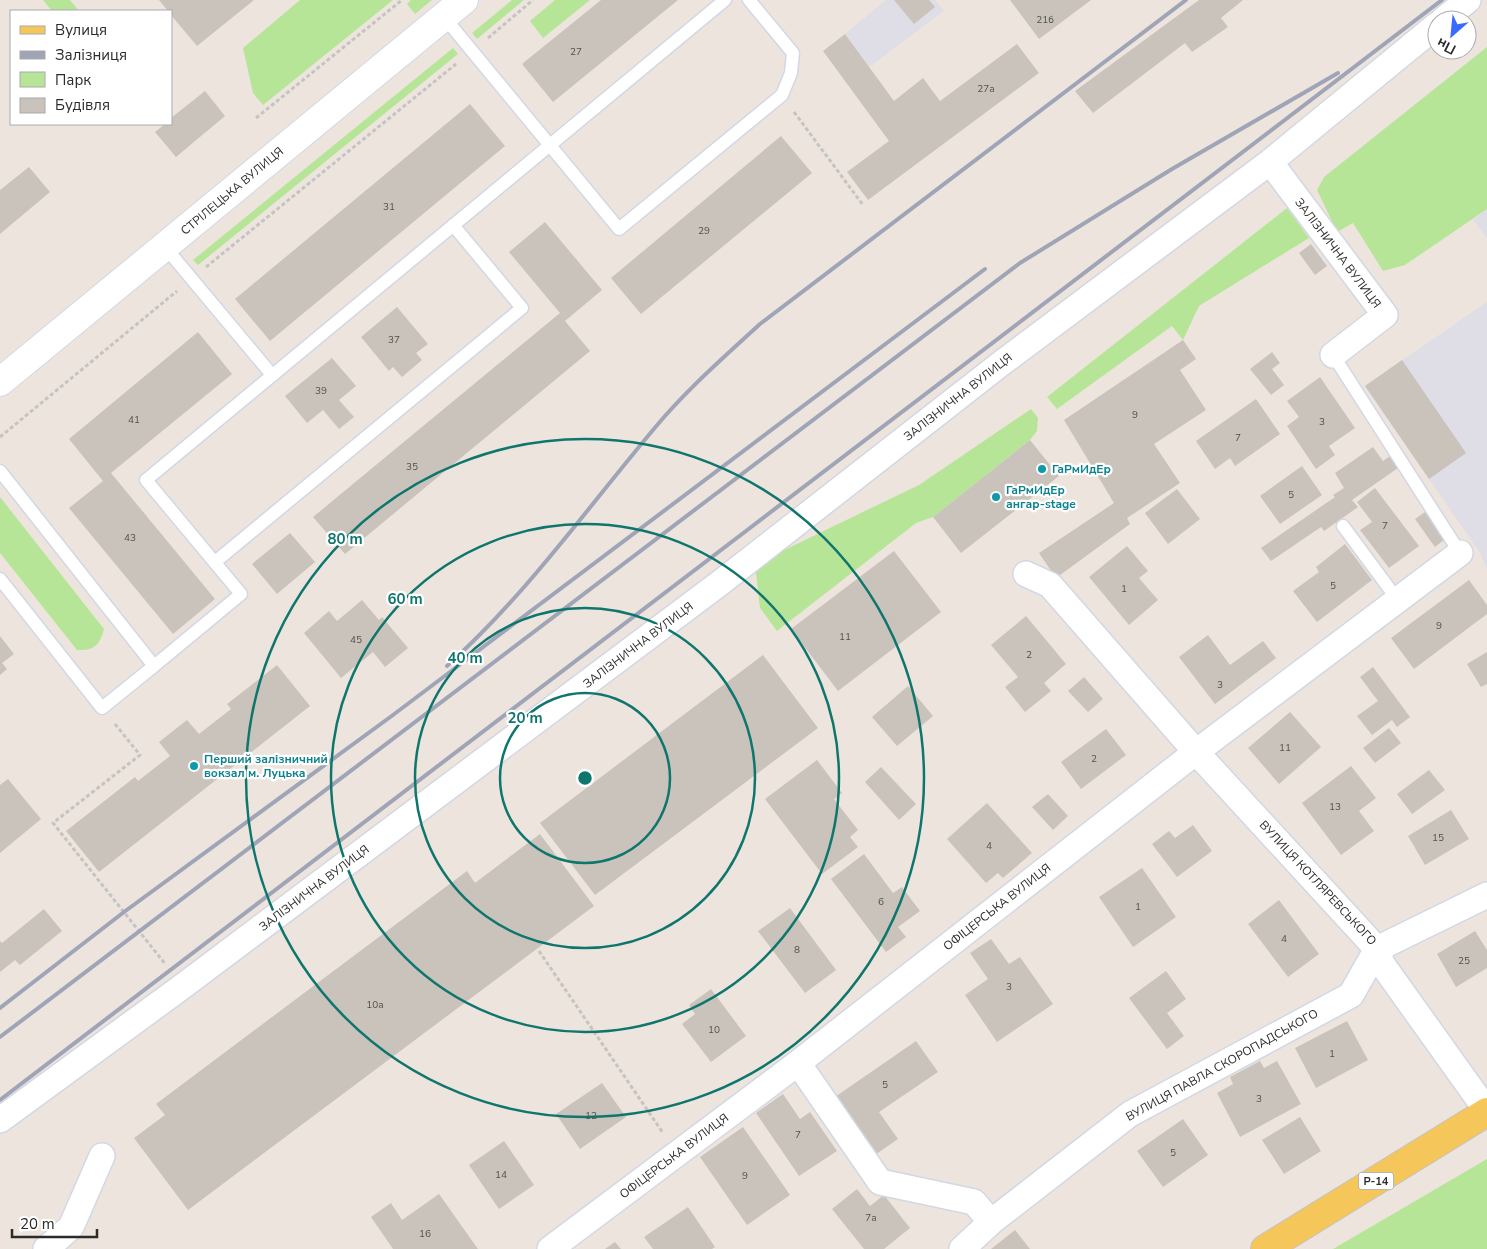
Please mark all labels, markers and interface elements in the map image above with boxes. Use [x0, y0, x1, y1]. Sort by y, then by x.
legend [10, 10, 172, 125]
north arrow [1427, 10, 1477, 60]
house number: 21б [1036, 13, 1054, 27]
text: Вулиця [55, 20, 107, 40]
text: Пн [1433, 33, 1459, 59]
text: Залізниця [55, 45, 127, 65]
house number: 27 [570, 45, 582, 59]
text: Парк [55, 70, 91, 90]
house number: 27а [977, 82, 995, 96]
text: Будівля [55, 95, 110, 115]
street label: СТРІЛЕЦЬКА ВУЛИЦЯ [177, 143, 287, 239]
street label: ЗАЛІЗНИЧНА ВУЛИЦЯ [1291, 195, 1385, 311]
house number: 31 [383, 200, 395, 214]
house number: 29 [698, 224, 710, 238]
house number: 37 [388, 333, 400, 347]
street label: ЗАЛІЗНИЧНА ВУЛИЦЯ [900, 349, 1016, 445]
house number: 39 [315, 384, 327, 398]
house number: 9 [1132, 408, 1138, 422]
house number: 41 [128, 413, 140, 427]
house number: 3 [1319, 415, 1325, 429]
house number: 7 [1235, 431, 1241, 445]
house number: 35 [406, 460, 418, 474]
place label: ГаРмИдЕр [1052, 461, 1111, 477]
marker: ГаРмИдЕр [1036, 463, 1048, 475]
place label: ГаРмИдЕр ангар-stage [1006, 482, 1076, 512]
house number: 5 [1288, 488, 1294, 502]
marker: ГаРмИдЕр ангар-stage [990, 491, 1002, 503]
house number: 7 [1382, 519, 1388, 533]
text: 80 m [327, 529, 363, 549]
house number: 43 [124, 531, 136, 545]
house number: 5 [1330, 579, 1336, 593]
house number: 1 [1121, 582, 1127, 596]
text: 60 m [387, 589, 423, 609]
street label: ЗАЛІЗНИЧНА ВУЛИЦЯ [580, 598, 696, 692]
house number: 9 [1436, 619, 1442, 633]
house number: 11 [839, 630, 851, 644]
house number: 45 [350, 633, 362, 647]
text: 40 m [447, 648, 483, 668]
house number: 2 [1026, 648, 1032, 662]
house number: 3 [1217, 678, 1223, 692]
text: 20 m [507, 708, 543, 728]
house number: 11 [1279, 741, 1291, 755]
place label: Перший залізничний вокзал м. Луцька [204, 751, 328, 781]
house number: 2 [1091, 752, 1097, 766]
marker: Перший залізничний вокзал м. Луцька [188, 760, 200, 772]
centre of rings [576, 769, 594, 787]
house number: 13 [1329, 800, 1341, 814]
street label: ВУЛИЦЯ КОТЛЯРЕВСЬКОГО [1256, 817, 1380, 949]
house number: 15 [1432, 831, 1444, 845]
house number: 4 [986, 839, 992, 853]
street label: ЗАЛІЗНИЧНА ВУЛИЦЯ [256, 841, 372, 935]
street label: ОФІЦЕРСЬКА ВУЛИЦЯ [940, 860, 1054, 954]
house number: 6 [878, 895, 884, 909]
house number: 1 [1135, 900, 1141, 914]
house number: 4 [1281, 932, 1287, 946]
house number: 8 [794, 943, 800, 957]
house number: 25 [1458, 954, 1470, 968]
house number: 3 [1006, 980, 1012, 994]
house number: 10а [366, 998, 384, 1012]
street label: ВУЛИЦЯ ПАВЛА СКОРОПАДСЬКОГО [1123, 1005, 1321, 1125]
house number: 10 [708, 1023, 720, 1037]
house number: 1 [1329, 1047, 1335, 1061]
house number: 5 [882, 1078, 888, 1092]
house number: 3 [1256, 1092, 1262, 1106]
house number: 12 [585, 1109, 597, 1123]
street label: ОФІЦЕРСЬКА ВУЛИЦЯ [616, 1110, 732, 1202]
house number: 7 [795, 1128, 801, 1142]
house number: 5 [1170, 1146, 1176, 1160]
house number: 14 [495, 1168, 507, 1182]
house number: 9 [742, 1169, 748, 1183]
road number: Р-14 [1358, 1172, 1394, 1190]
scale bar [12, 1206, 98, 1238]
house number: 7а [865, 1211, 877, 1225]
text: 20 m [20, 1214, 55, 1234]
house number: 16 [419, 1227, 431, 1241]

